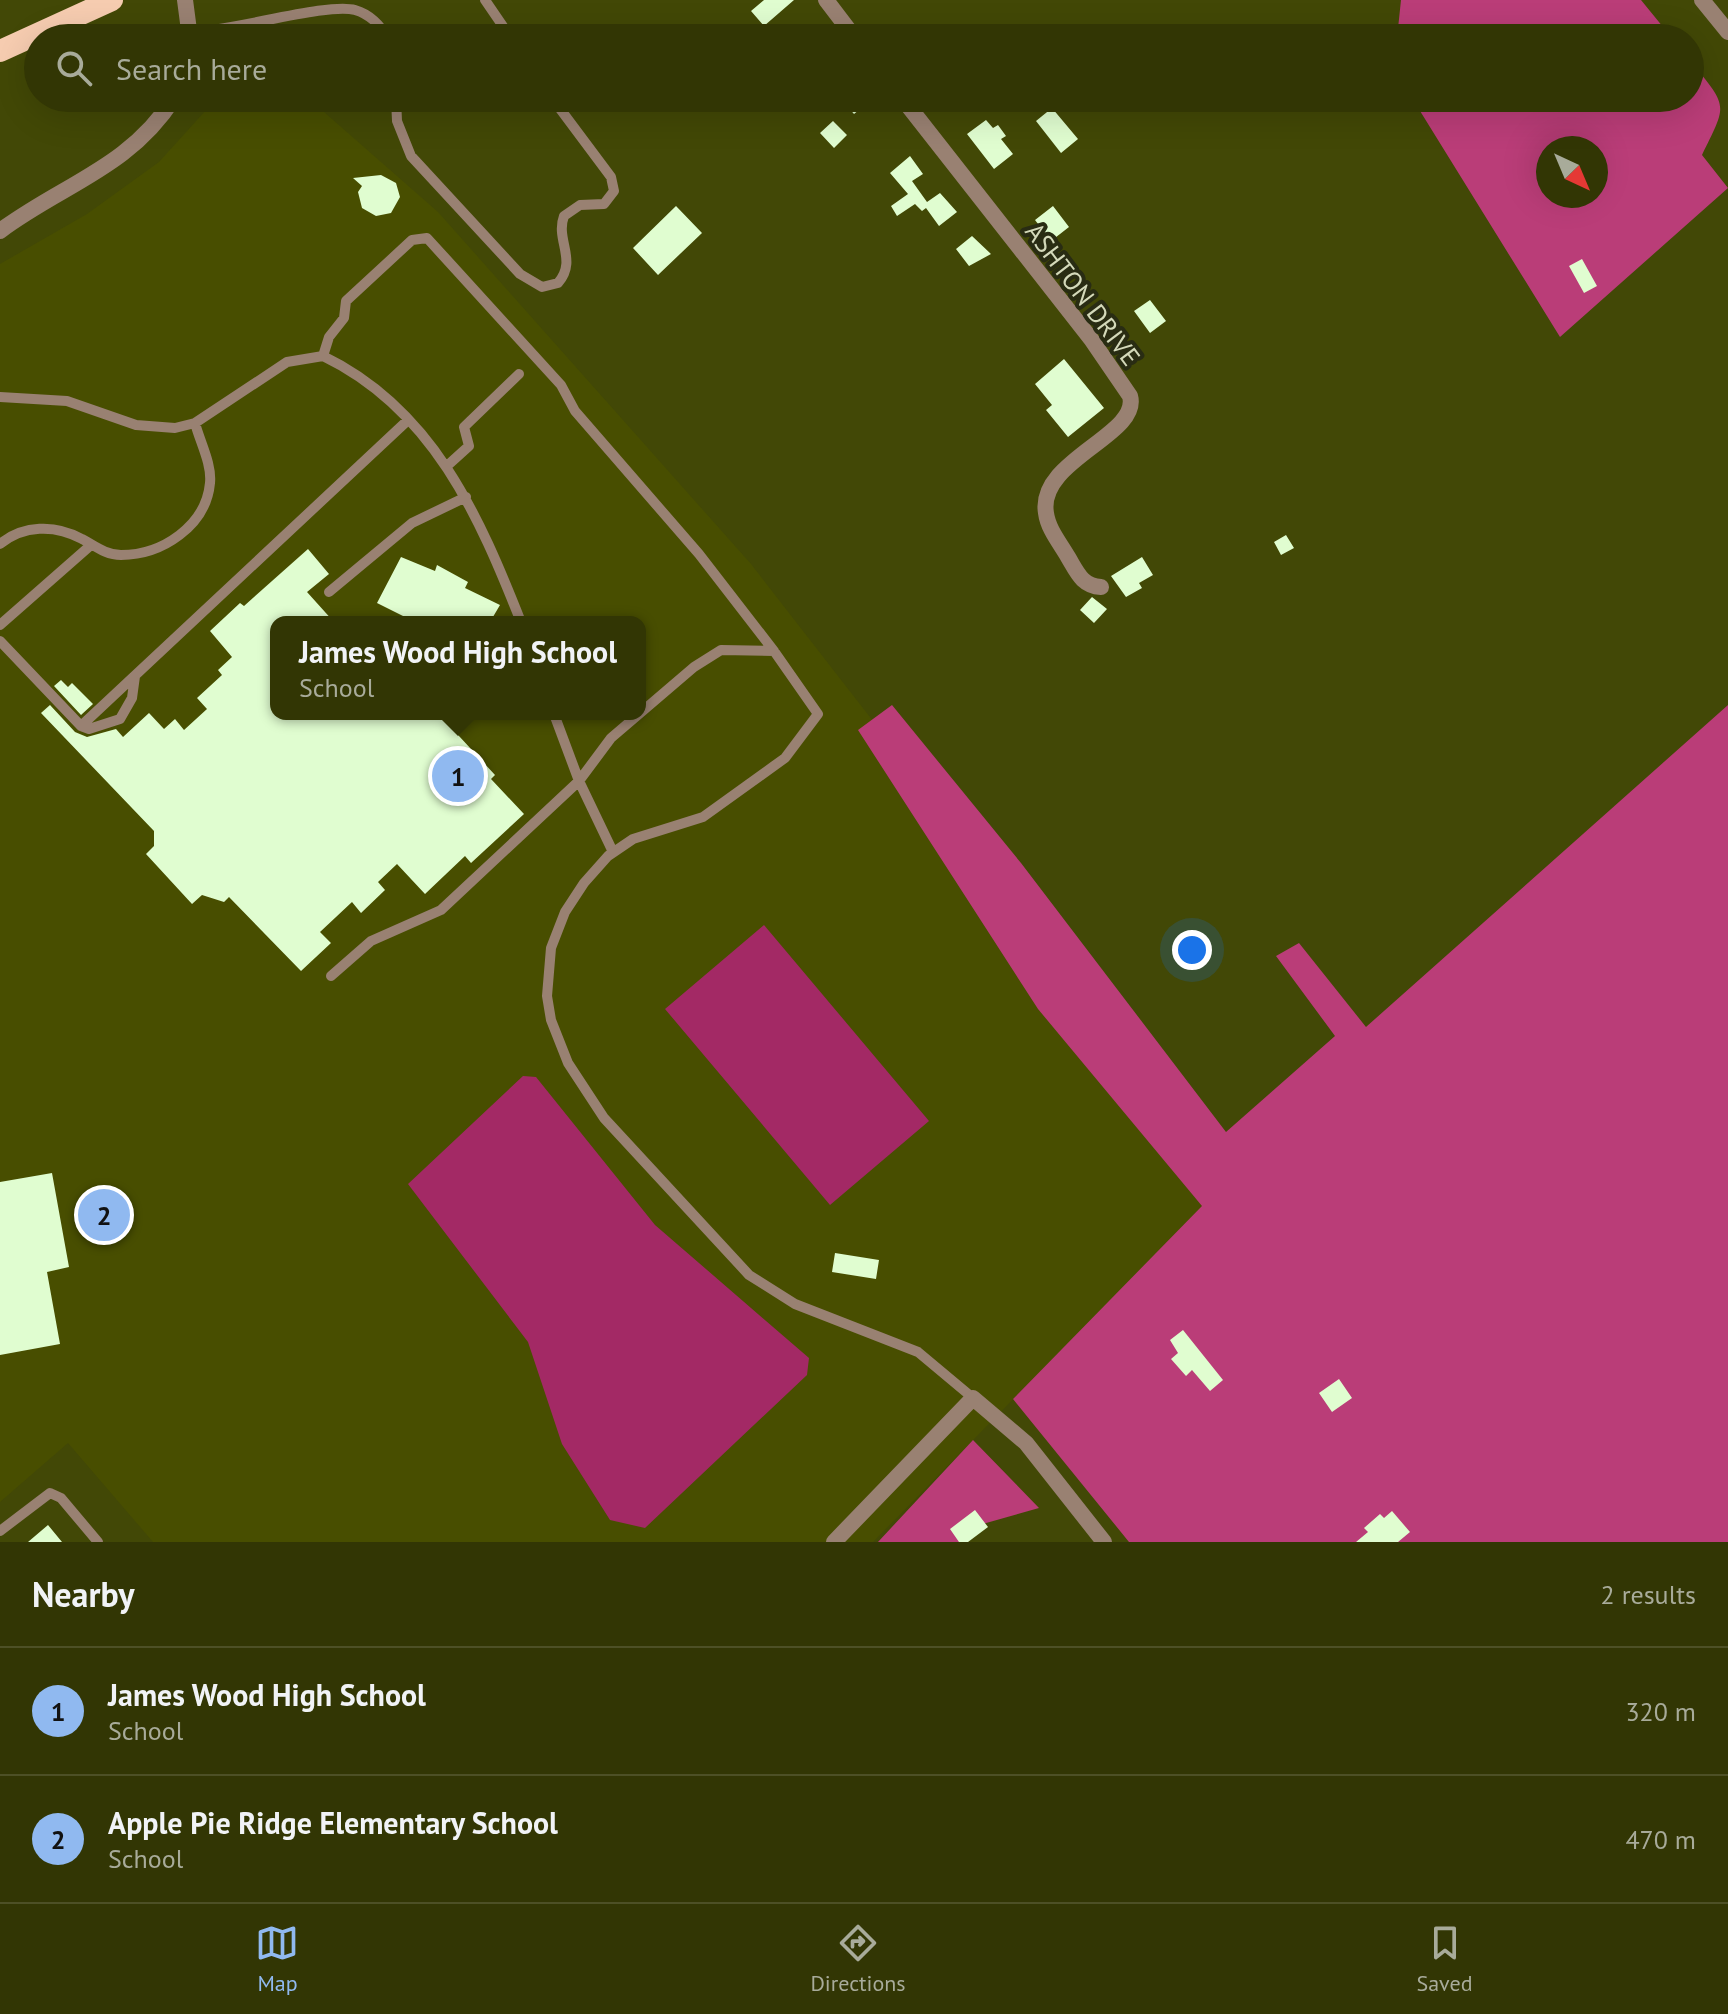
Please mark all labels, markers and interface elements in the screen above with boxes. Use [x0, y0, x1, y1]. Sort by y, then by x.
search box [24, 24, 1704, 112]
icon: search [52, 46, 96, 90]
text: Search here [116, 49, 267, 88]
north arrow [1536, 136, 1608, 208]
street label: ASHTON DRIVE [1018, 216, 1148, 372]
popup [270, 616, 646, 720]
text: James Wood High School [299, 632, 617, 671]
text: School [299, 671, 374, 704]
pin: 1 [432, 746, 484, 806]
your location [1172, 930, 1212, 970]
pin: 2 [78, 1185, 130, 1245]
text: Nearby [32, 1572, 134, 1616]
text: 2 results [1601, 1578, 1696, 1611]
text: James Wood High School [108, 1675, 426, 1714]
text: 1 [51, 1695, 65, 1728]
text: 320 m [1625, 1695, 1696, 1728]
text: School [108, 1714, 183, 1747]
text: Apple Pie Ridge Elementary School [108, 1803, 558, 1842]
text: 2 [51, 1823, 65, 1856]
text: 470 m [1625, 1823, 1696, 1856]
text: School [108, 1842, 183, 1875]
tab: Map [255, 1921, 299, 1997]
tab: Directions [810, 1921, 906, 1997]
tab: Saved [1417, 1921, 1472, 1997]

